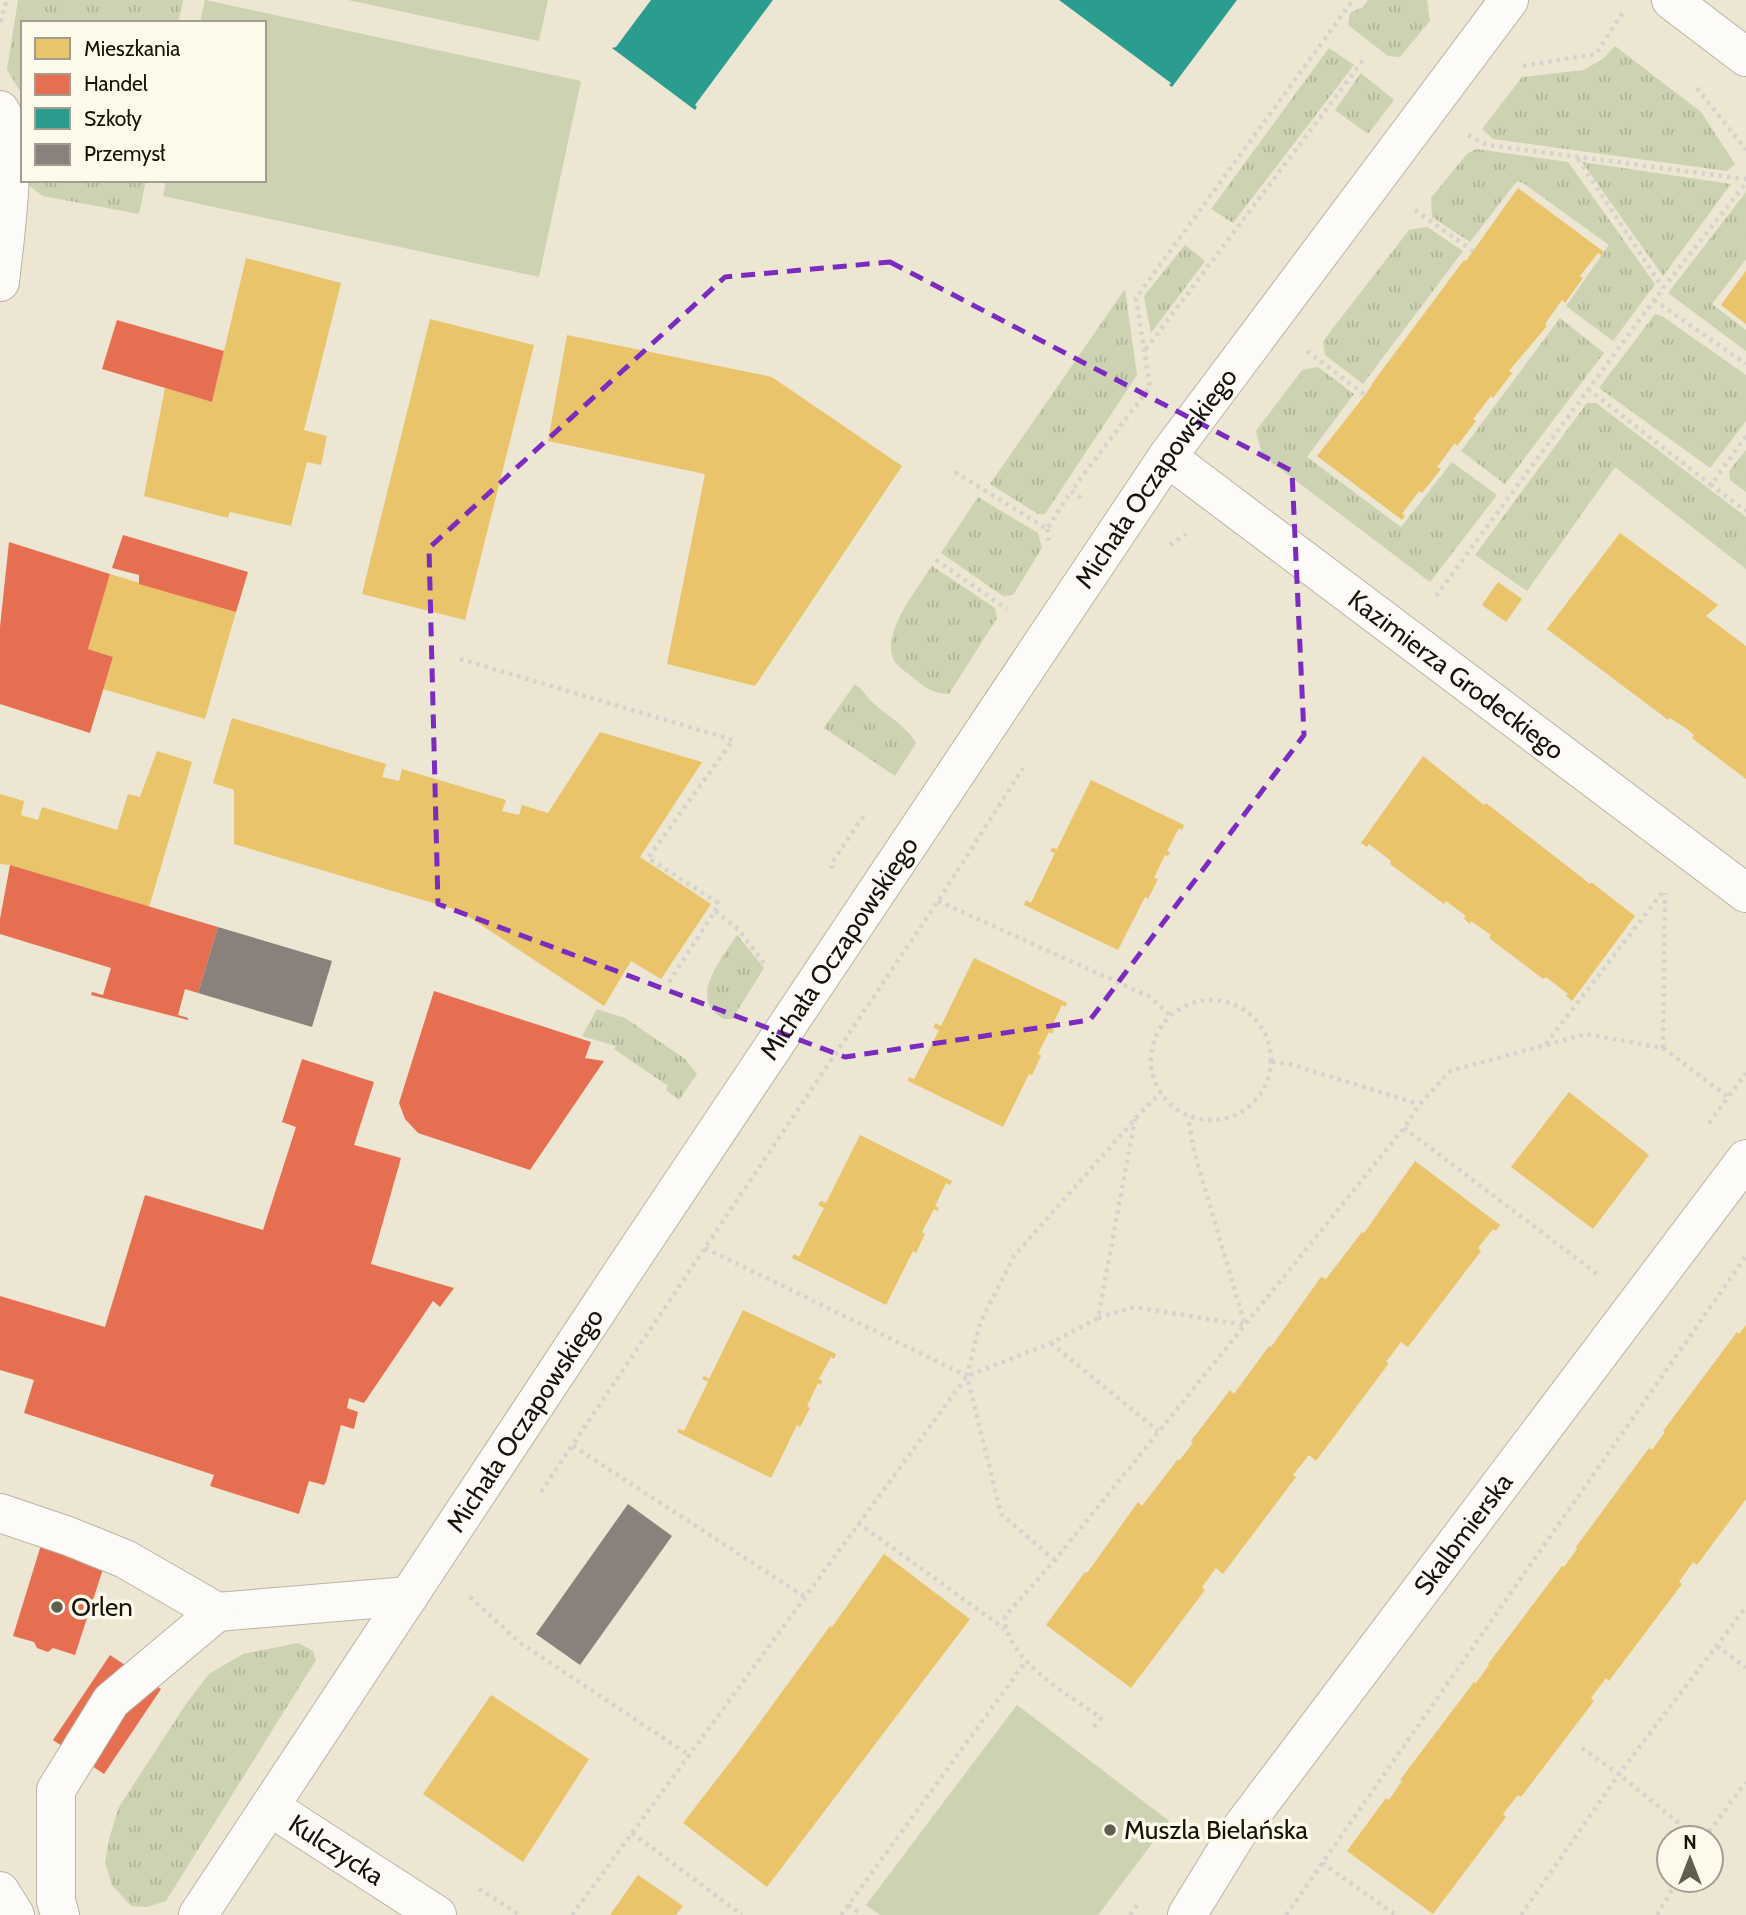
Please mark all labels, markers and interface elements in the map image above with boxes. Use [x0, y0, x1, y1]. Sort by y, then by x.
legend [21, 21, 266, 182]
text: Mieszkania [84, 36, 180, 61]
text: Handel [84, 71, 148, 96]
text: Szkoły [84, 106, 142, 131]
text: Przemysł [84, 141, 165, 166]
street label: Michała Oczapowskiego [1068, 362, 1244, 594]
street label: Kazimierza Grodeckiego [1342, 583, 1571, 766]
street label: Michała Oczapowskiego [753, 830, 925, 1066]
street label: Michała Oczapowskiego [439, 1302, 610, 1538]
street label: Skalbmierska [1407, 1466, 1520, 1601]
place label: Orlen [71, 1591, 133, 1623]
marker: Orlen [49, 1599, 65, 1615]
street label: Kulczycka [283, 1808, 390, 1893]
place label: Muszla Bielańska [1124, 1814, 1309, 1846]
marker: Muszla Bielańska [1102, 1822, 1118, 1838]
north arrow [1655, 1824, 1725, 1894]
text: N [1683, 1831, 1697, 1854]

